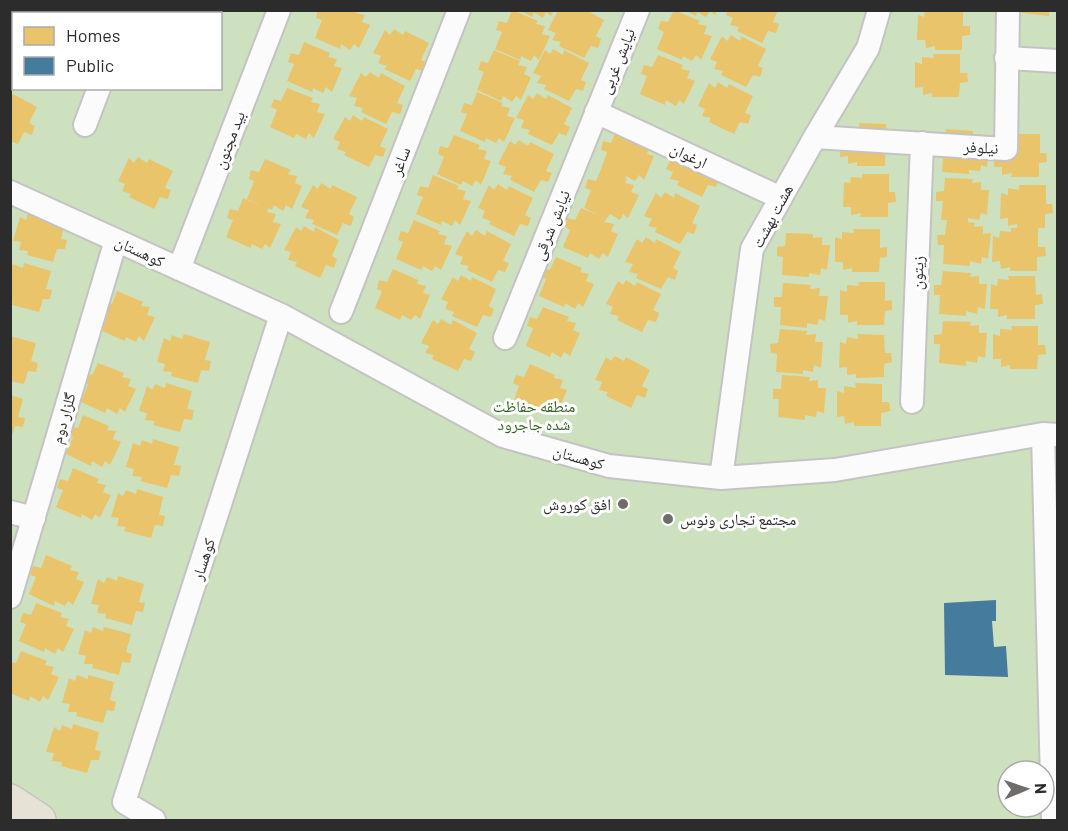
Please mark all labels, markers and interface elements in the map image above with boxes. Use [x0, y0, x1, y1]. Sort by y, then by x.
legend [12, 12, 222, 90]
text: Homes [66, 24, 120, 46]
street label: نیایش غربی [595, 25, 640, 97]
text: Public [66, 54, 114, 76]
street label: بید مجنون [209, 108, 250, 172]
street label: نیلوفر [962, 136, 999, 158]
street label: ارغوان [667, 138, 711, 173]
street label: ساغر [385, 144, 415, 179]
street label: هشت بهشت [747, 181, 797, 251]
street label: نیایش شرقی [528, 187, 575, 263]
street label: کوهستان [112, 231, 168, 272]
street label: زیتون [906, 256, 929, 291]
street label: گلزار دوم [46, 390, 81, 446]
park label: منطقه حفاظت شده جاجرود [493, 396, 575, 434]
street label: کوهستان [551, 440, 607, 475]
place label: افق کوروش [543, 494, 611, 515]
marker: افق کوروش [616, 497, 630, 511]
place label: مجتمع تجاری ونوس [680, 509, 796, 530]
marker: مجتمع تجاری ونوس [661, 512, 675, 526]
street label: کوهسار [187, 535, 219, 584]
north arrow [996, 759, 1056, 819]
text: N [1032, 783, 1051, 794]

